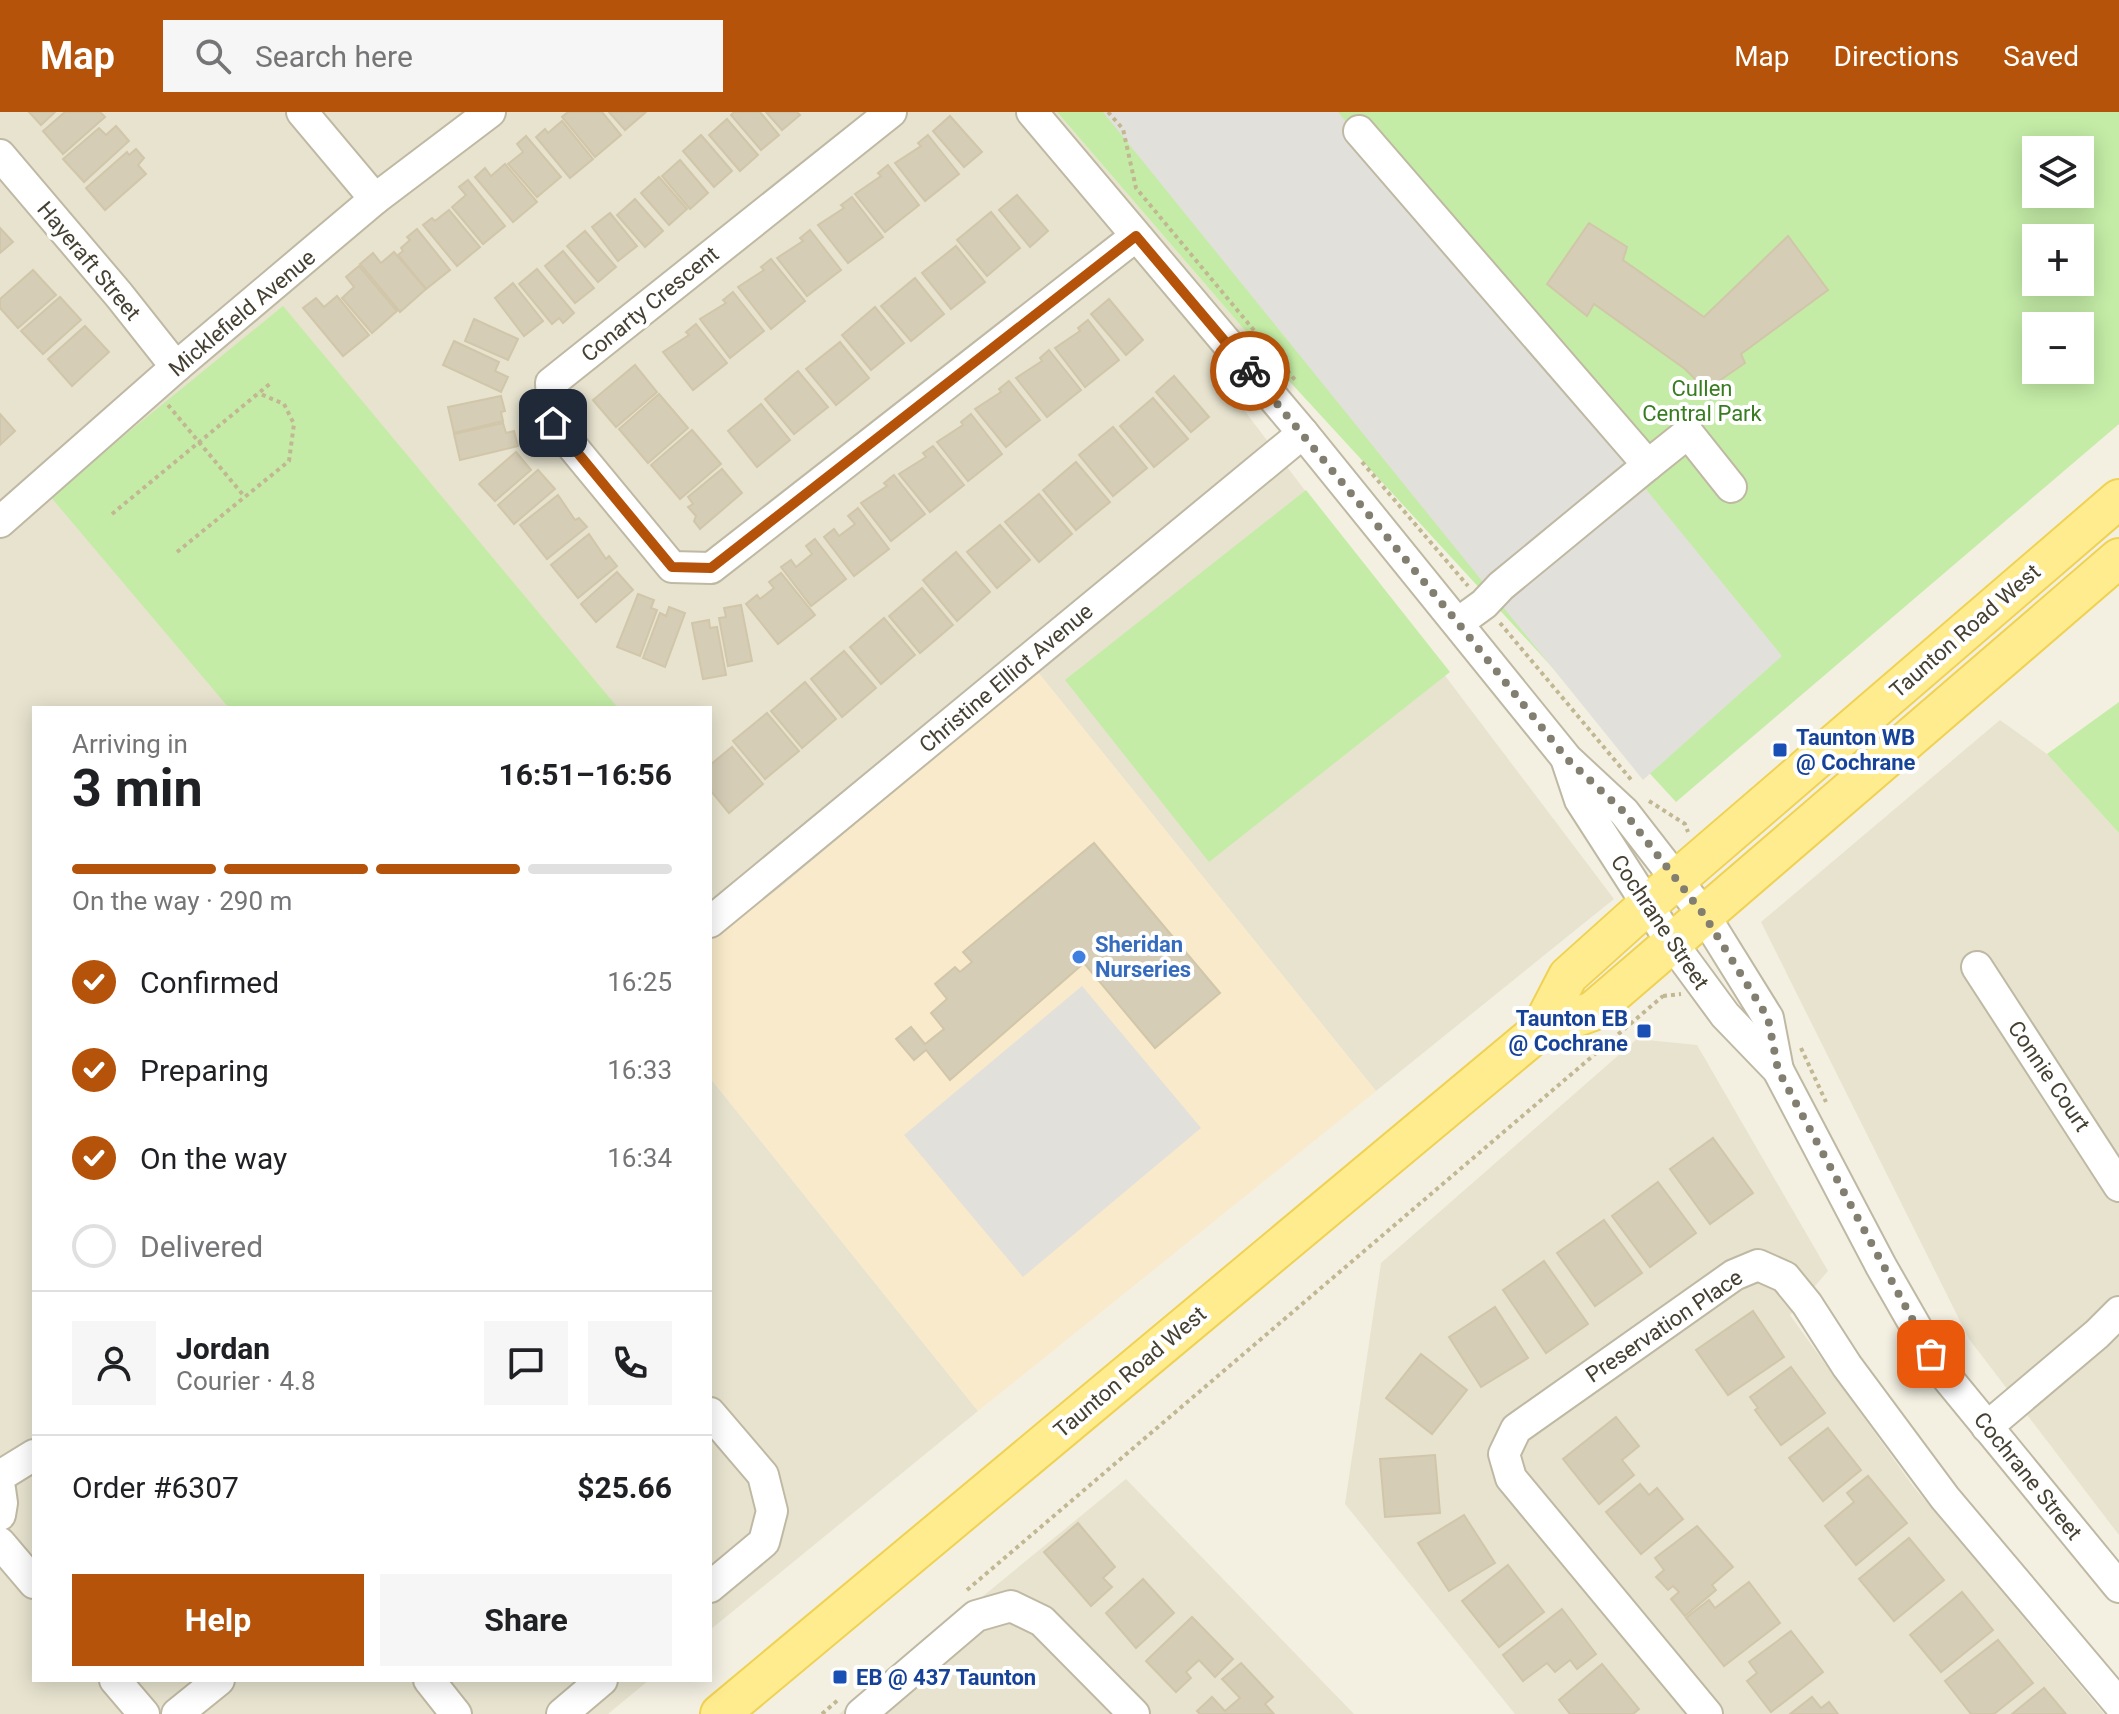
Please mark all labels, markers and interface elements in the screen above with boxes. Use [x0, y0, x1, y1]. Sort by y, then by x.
search box [163, 20, 723, 92]
text: Map [40, 34, 115, 78]
icon: search [191, 34, 235, 78]
text: Search here [255, 39, 413, 74]
text: Map [1734, 40, 1790, 73]
text: Directions [1834, 40, 1959, 73]
text: Saved [2003, 40, 2079, 73]
map controls [2022, 136, 2094, 384]
button: layers [2022, 136, 2094, 208]
street label: Hayeraft Street [32, 197, 146, 325]
button: + [2022, 224, 2094, 296]
street label: Conarty Crescent [576, 241, 724, 367]
street label: Micklefield Avenue [164, 245, 320, 381]
button: − [2022, 312, 2094, 384]
courier [1210, 331, 1290, 411]
icon: bike [1228, 349, 1272, 393]
park label: Cullen Central Park [1642, 376, 1763, 426]
pin [519, 389, 587, 457]
icon: home [531, 401, 575, 445]
street label: Taunton Road West [1885, 559, 2045, 703]
street label: Christine Elliot Avenue [914, 598, 1098, 758]
place label: Taunton WB @ Cochrane [1796, 725, 1916, 775]
text: Arriving in [72, 729, 188, 759]
marker: Taunton WB @ Cochrane [1771, 741, 1789, 759]
text: 16:51–16:56 [498, 757, 672, 792]
text: 3 min [72, 758, 203, 819]
street label: Cochrane Street [1606, 850, 1714, 994]
text: On the way · 290 m [72, 886, 292, 916]
place label: Sheridan Nurseries [1095, 932, 1191, 982]
marker: Sheridan Nurseries [1070, 948, 1088, 966]
icon: check [72, 960, 116, 1004]
text: Confirmed [140, 965, 279, 1000]
text: 16:25 [607, 967, 672, 997]
place label: Taunton EB @ Cochrane [1509, 1006, 1628, 1056]
street label: Connie Court [2003, 1016, 2095, 1136]
marker: Taunton EB @ Cochrane [1635, 1022, 1653, 1040]
icon: check [72, 1048, 116, 1092]
text: Preparing [140, 1053, 269, 1088]
text: 16:33 [607, 1055, 672, 1085]
icon: check [72, 1136, 116, 1180]
text: On the way [140, 1141, 287, 1176]
text: 16:34 [607, 1143, 672, 1173]
text: Delivered [140, 1229, 263, 1264]
street label: Preservation Place [1581, 1264, 1747, 1388]
street label: Taunton Road West [1049, 1301, 1211, 1443]
pin [1897, 1320, 1965, 1388]
button: person [72, 1321, 156, 1405]
button: chat [484, 1321, 568, 1405]
button: phone [588, 1321, 672, 1405]
text: Jordan [176, 1331, 270, 1366]
icon: bag [1909, 1332, 1953, 1376]
text: Courier · 4.8 [176, 1366, 316, 1396]
street label: Cochrane Street [1969, 1407, 2087, 1545]
text: Order #6307 [72, 1470, 239, 1505]
text: $25.66 [577, 1470, 672, 1505]
button: Help [72, 1574, 364, 1666]
button: Share [380, 1574, 672, 1666]
place label: EB @ 437 Taunton [856, 1665, 1036, 1690]
marker: EB @ 437 Taunton [831, 1668, 849, 1686]

